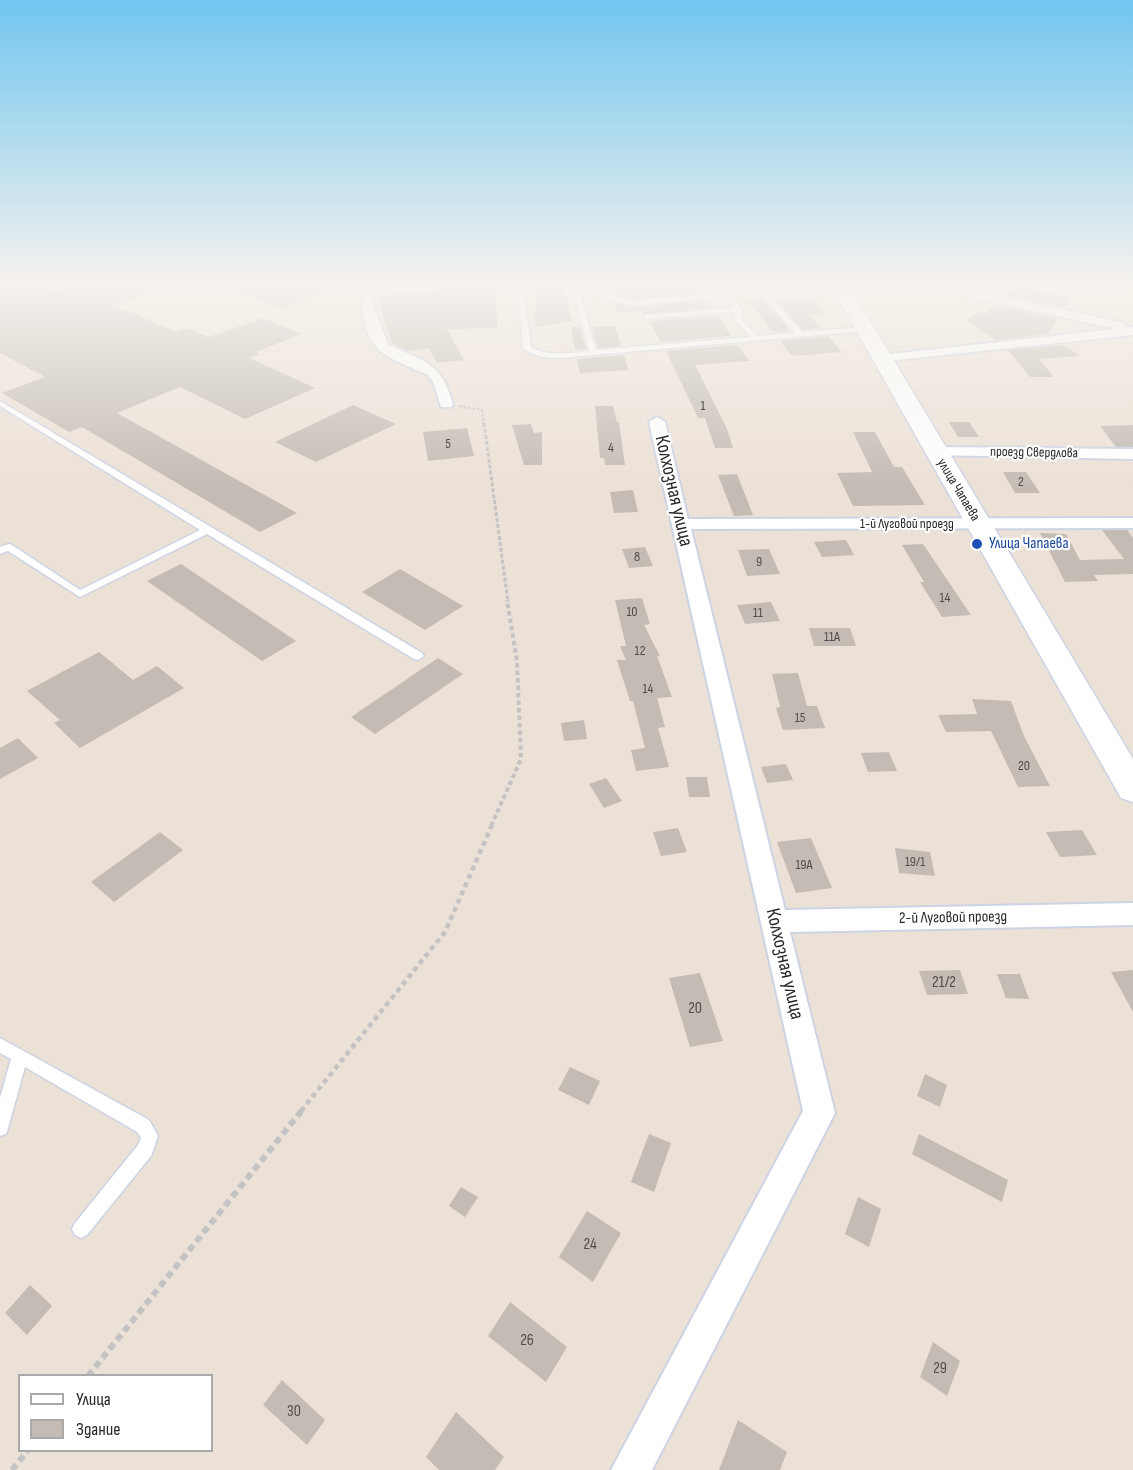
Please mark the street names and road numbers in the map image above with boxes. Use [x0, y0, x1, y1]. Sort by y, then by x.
street label: Колхозная улица [649, 433, 697, 549]
street label: проезд Свердлова [990, 444, 1078, 462]
street label: улица Чапаева [933, 456, 983, 524]
street label: 1-й Луговой проезд [860, 516, 954, 532]
street label: Колхозная улица [760, 906, 808, 1022]
street label: 2-й Луговой проезд [899, 907, 1007, 929]

